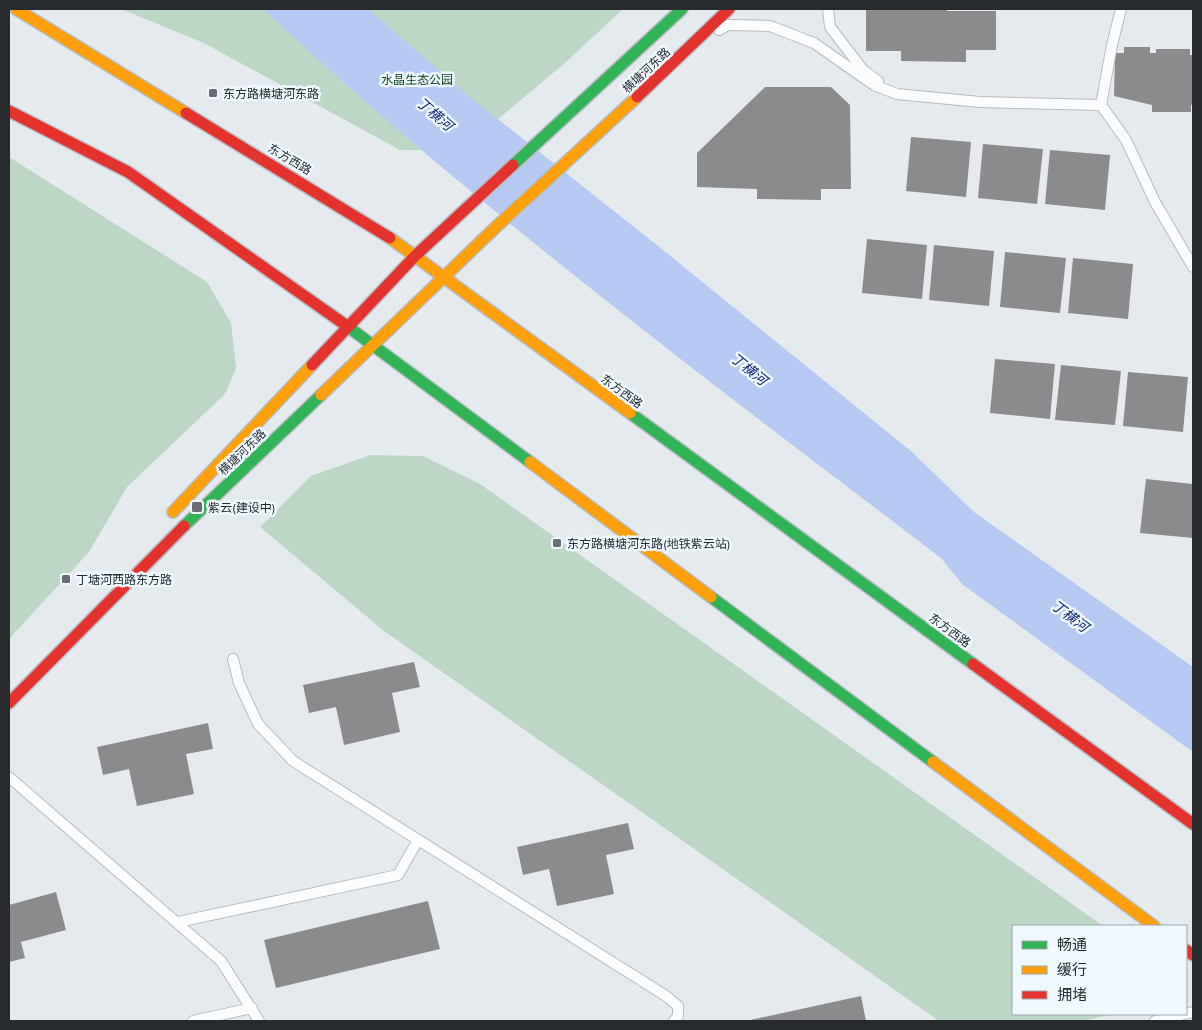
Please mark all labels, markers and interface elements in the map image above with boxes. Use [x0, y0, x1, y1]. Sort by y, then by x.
street label: 横塘河东路 [619, 44, 673, 96]
park label: 水晶生态公园 [381, 72, 453, 87]
place label: 东方路横塘河东路 [223, 86, 319, 101]
marker: 东方路横塘河东路 [207, 87, 219, 99]
water label: 丁横河 [413, 93, 459, 137]
street label: 东方西路 [266, 140, 314, 178]
water label: 丁横河 [727, 349, 773, 391]
street label: 东方西路 [598, 371, 646, 411]
street label: 横塘河东路 [215, 426, 269, 478]
marker: 紫云(建设中) [190, 500, 204, 514]
place label: 紫云(建设中) [208, 500, 276, 515]
place label: 东方路横塘河东路(地铁紫云站) [567, 536, 731, 551]
marker: 东方路横塘河东路(地铁紫云站) [551, 537, 563, 549]
place label: 丁塘河西路东方路 [76, 572, 172, 587]
marker: 丁塘河西路东方路 [60, 573, 72, 585]
water label: 丁横河 [1048, 596, 1095, 638]
street label: 东方西路 [926, 610, 974, 650]
legend [1012, 925, 1187, 1015]
text: 畅通 [1057, 935, 1087, 954]
text: 缓行 [1057, 960, 1087, 979]
text: 拥堵 [1057, 985, 1087, 1004]

